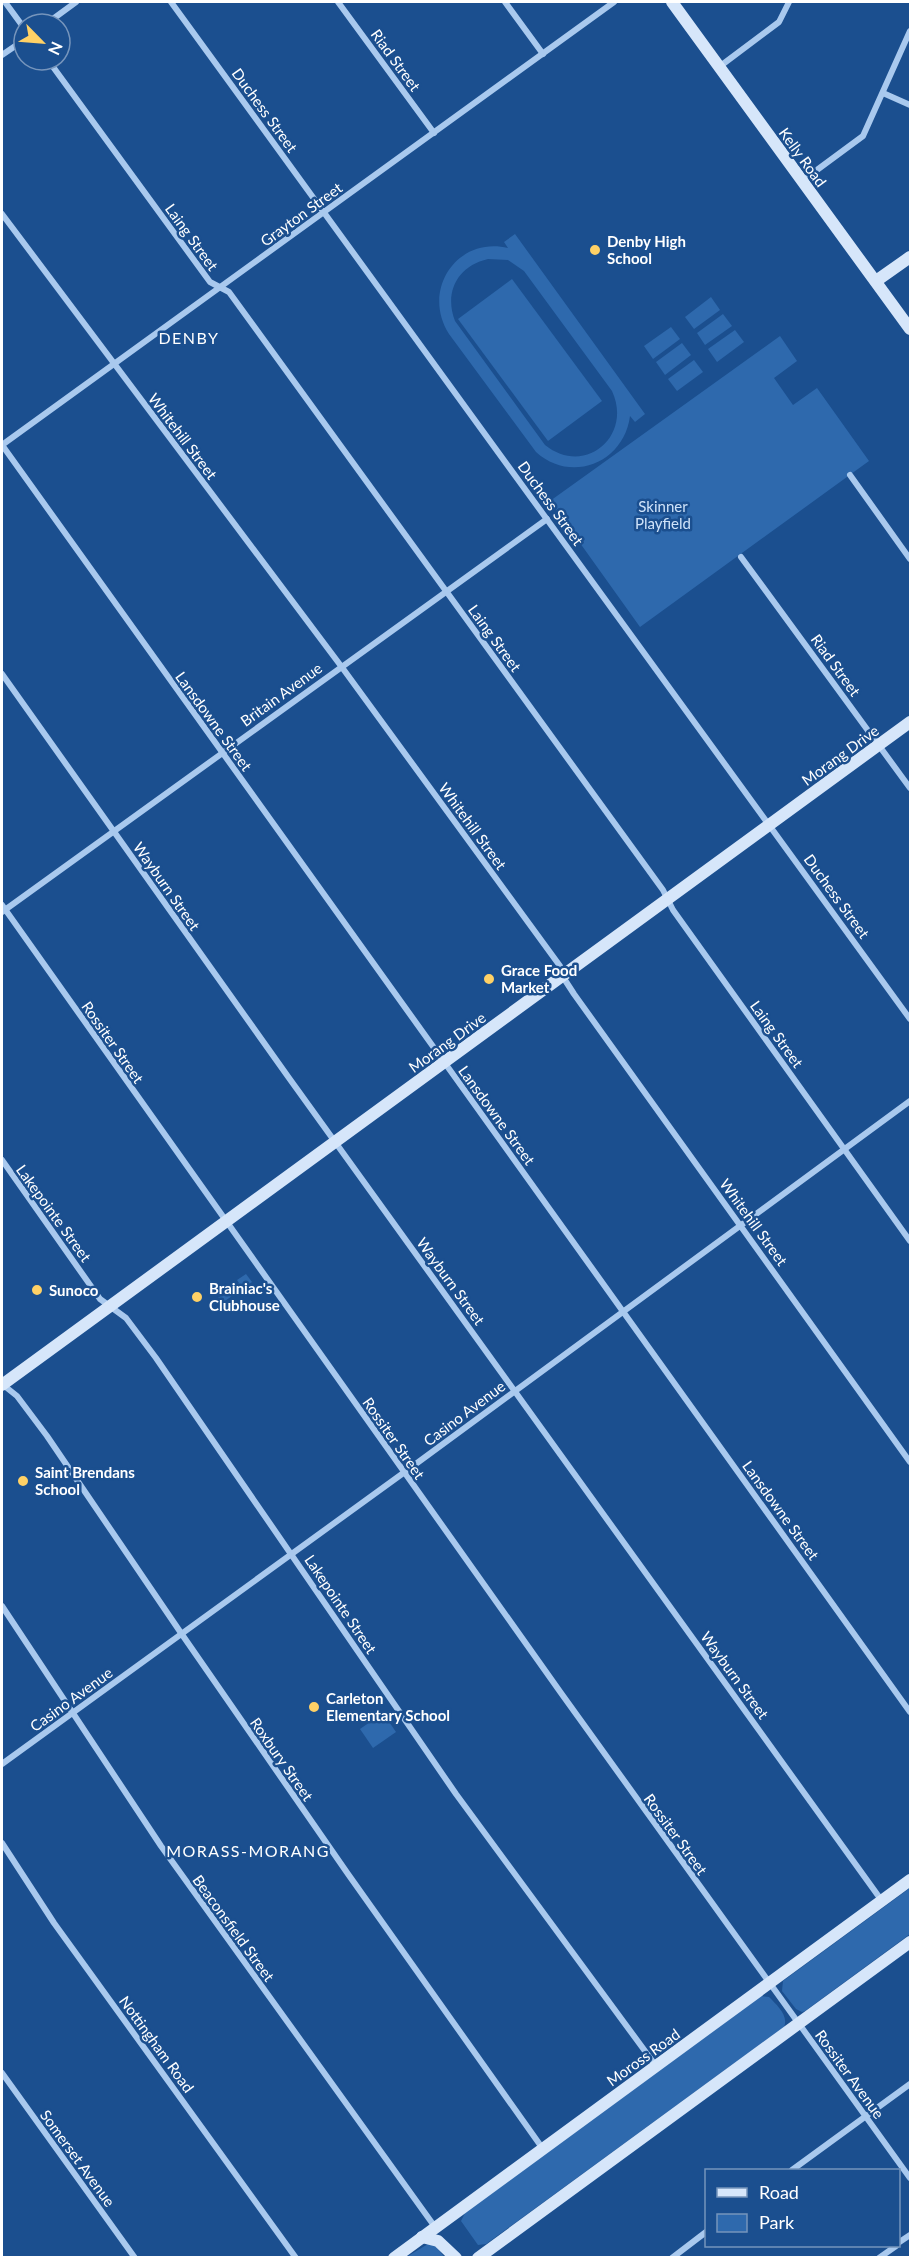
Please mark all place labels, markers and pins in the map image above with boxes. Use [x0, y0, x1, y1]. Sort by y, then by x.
place label: Denby High School [607, 232, 686, 267]
marker: Denby High School [588, 243, 602, 257]
place label: Grace Food Market [501, 961, 577, 996]
marker: Grace Food Market [482, 972, 496, 986]
place label: Brainiac's Clubhouse [209, 1279, 280, 1314]
place label: Sunoco [49, 1281, 99, 1299]
marker: Sunoco [30, 1283, 44, 1297]
marker: Brainiac's Clubhouse [190, 1290, 204, 1304]
place label: Saint Brendans School [35, 1463, 135, 1498]
marker: Saint Brendans School [16, 1474, 30, 1488]
place label: Carleton Elementary School [326, 1689, 450, 1724]
marker: Carleton Elementary School [307, 1700, 321, 1714]

